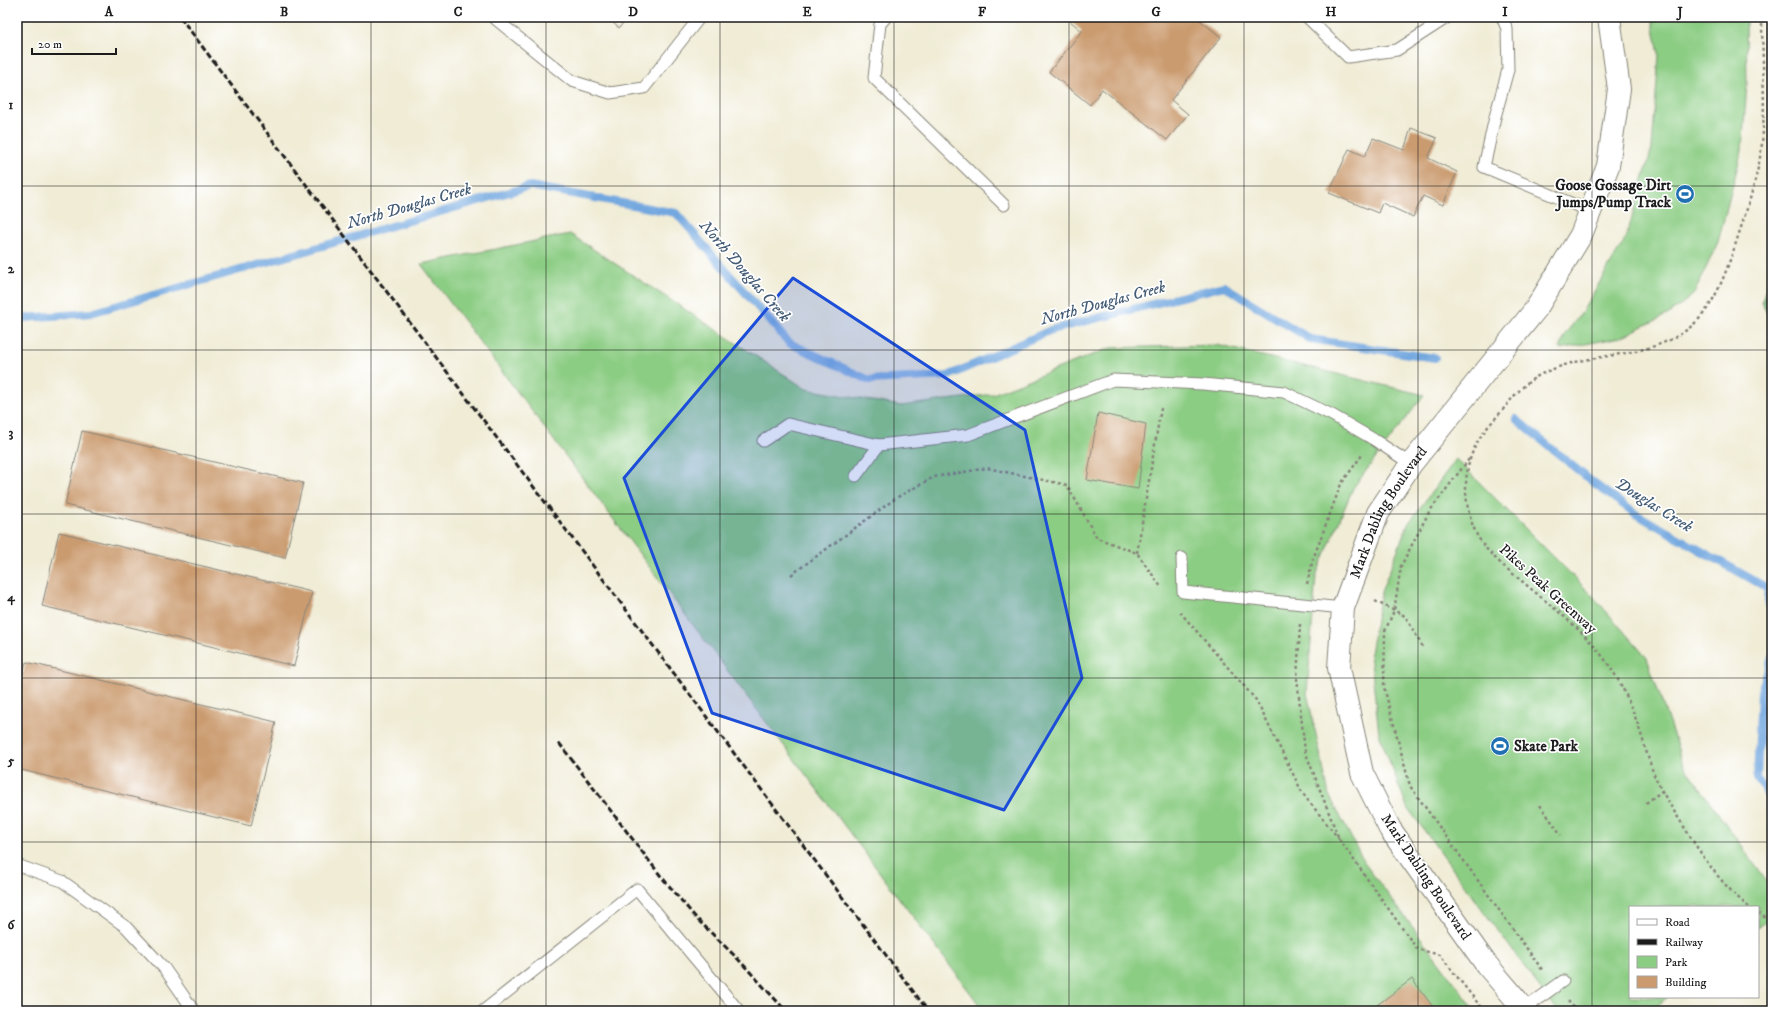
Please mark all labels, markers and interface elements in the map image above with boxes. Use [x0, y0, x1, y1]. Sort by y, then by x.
text: A [104, 4, 114, 20]
text: B [280, 4, 288, 20]
text: C [454, 4, 463, 20]
text: D [628, 4, 638, 20]
text: E [802, 4, 812, 20]
text: F [978, 4, 987, 20]
text: G [1151, 4, 1161, 20]
text: H [1326, 4, 1337, 20]
text: I [1502, 4, 1508, 20]
text: J [1675, 4, 1683, 21]
scale bar [32, 30, 116, 56]
text: 20 m [38, 37, 62, 52]
text: 1 [9, 97, 14, 113]
place label: Goose Gossage Dirt Jumps/Pump Track [1555, 176, 1672, 212]
water label: North Douglas Creek [344, 179, 474, 234]
sports icon: Goose Gossage Dirt Jumps/Pump Track [1674, 183, 1696, 205]
water label: North Douglas Creek [695, 215, 795, 326]
text: 2 [8, 261, 15, 277]
water label: North Douglas Creek [1037, 277, 1168, 330]
text: 3 [9, 425, 14, 441]
street label: Mark Dabling Boulevard [1345, 442, 1431, 581]
water label: Douglas Creek [1612, 473, 1697, 537]
street label: Pikes Peak Greenway [1495, 540, 1602, 639]
text: 4 [6, 589, 15, 606]
sports icon: Skate Park [1489, 735, 1511, 757]
place label: Skate Park [1514, 737, 1578, 756]
text: 5 [7, 753, 15, 769]
street label: Mark Dabling Boulevard [1377, 810, 1476, 944]
legend [1629, 906, 1759, 998]
text: Road [1665, 915, 1690, 930]
text: 6 [8, 917, 16, 933]
text: Railway [1665, 935, 1703, 950]
text: Park [1665, 955, 1687, 970]
text: Building [1665, 975, 1706, 990]

